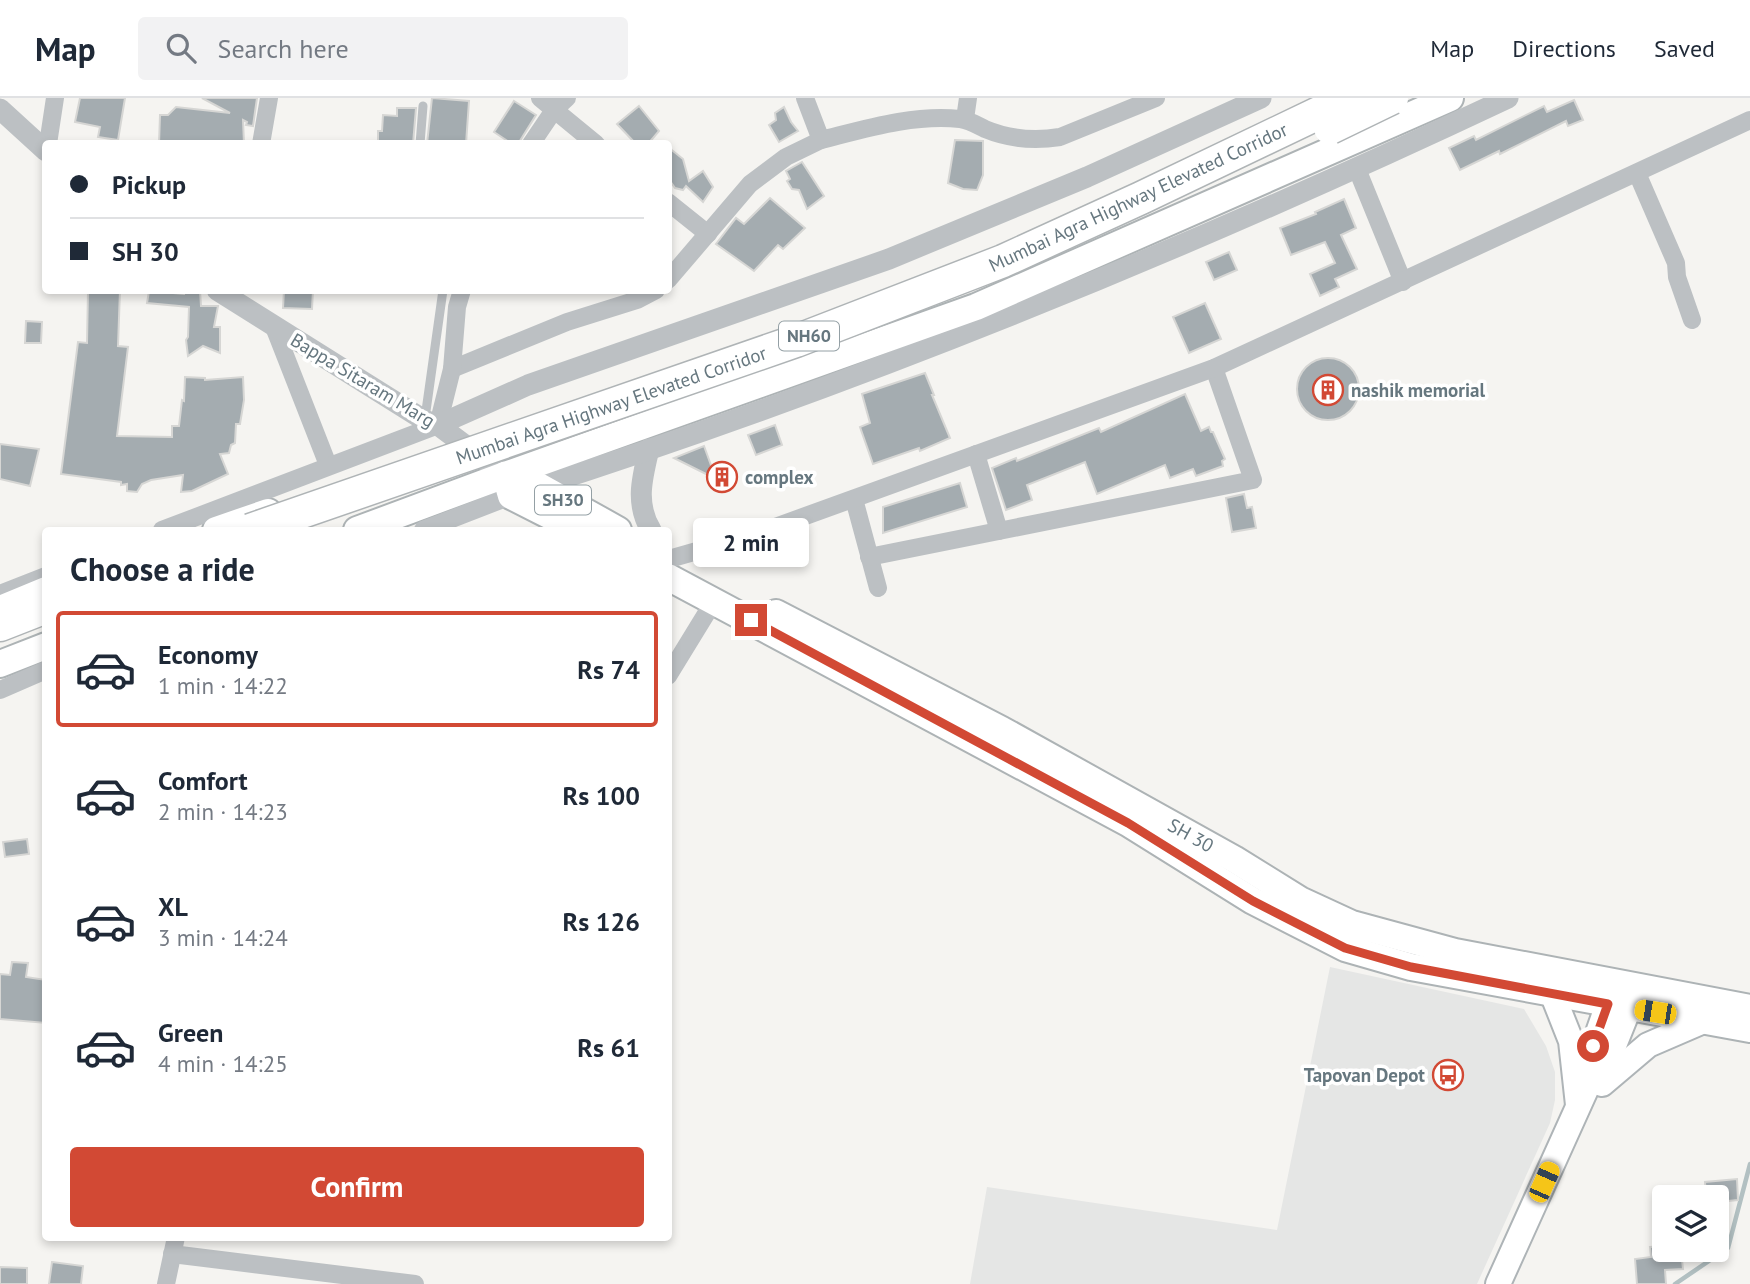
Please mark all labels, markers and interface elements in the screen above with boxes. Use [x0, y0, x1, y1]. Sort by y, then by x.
search box [138, 17, 628, 80]
text: Map [35, 27, 96, 70]
icon: search [162, 29, 200, 67]
text: Search here [218, 32, 349, 65]
text: Map [1430, 33, 1474, 64]
text: Directions [1512, 33, 1616, 64]
text: Saved [1654, 33, 1715, 64]
street label: Mumbai Agra Highway Elevated Corridor [985, 117, 1292, 277]
text: Pickup [112, 168, 186, 201]
text: SH 30 [112, 235, 179, 268]
road number: NH60 [779, 322, 839, 350]
street label: Bappa Sitaram Marg [286, 327, 440, 433]
street label: Mumbai Agra Highway Elevated Corridor [452, 340, 770, 470]
building icon: nashik memorial [1311, 373, 1345, 407]
place label: nashik memorial [1351, 378, 1485, 402]
building icon: complex [705, 460, 739, 494]
place label: complex [745, 465, 814, 489]
road number: SH30 [535, 486, 591, 514]
callout: 2 min [693, 518, 809, 568]
text: 2 min [723, 528, 779, 557]
text: Choose a ride [70, 548, 255, 590]
route end [735, 604, 767, 636]
icon: car [74, 638, 137, 701]
text: Economy [158, 638, 258, 671]
text: Rs 74 [577, 653, 640, 686]
text: 1 min · 14:22 [158, 671, 288, 700]
icon: car [74, 764, 137, 827]
text: Comfort [158, 764, 248, 797]
text: Rs 100 [563, 779, 640, 812]
text: 2 min · 14:23 [158, 797, 288, 826]
street label: SH 30 [1164, 813, 1218, 857]
icon: car [74, 890, 137, 953]
text: XL [158, 890, 188, 923]
text: Rs 126 [563, 905, 640, 938]
text: 3 min · 14:24 [158, 923, 288, 952]
car [1633, 998, 1678, 1026]
icon: car [74, 1016, 137, 1079]
text: Green [158, 1016, 223, 1049]
route start [1577, 1030, 1609, 1062]
text: Rs 61 [577, 1031, 640, 1064]
text: 4 min · 14:25 [158, 1049, 288, 1078]
bus stop icon: Tapovan Depot [1431, 1058, 1465, 1092]
place label: Tapovan Depot [1304, 1063, 1425, 1087]
button: Confirm [70, 1147, 644, 1227]
car [1526, 1159, 1563, 1205]
map controls [1652, 1185, 1729, 1262]
button: layers [1652, 1185, 1729, 1262]

